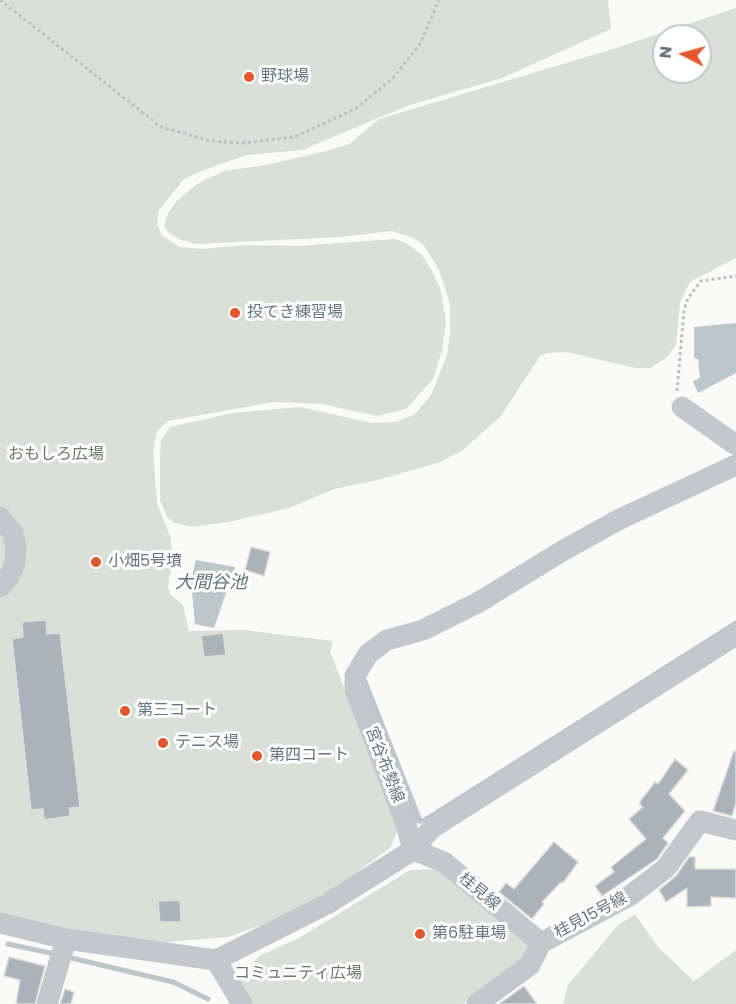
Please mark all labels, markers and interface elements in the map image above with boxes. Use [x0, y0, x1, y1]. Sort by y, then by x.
north arrow [652, 24, 712, 84]
text: N [654, 45, 678, 59]
place label: 野球場 [261, 67, 309, 87]
marker: 野球場 [242, 70, 256, 84]
place label: 投てき練習場 [247, 303, 343, 323]
marker: 投てき練習場 [228, 306, 242, 320]
park label: おもしろ広場 [8, 445, 104, 465]
place label: 小畑5号墳 [108, 552, 182, 572]
marker: 小畑5号墳 [89, 555, 103, 569]
water label: 大間谷池 [175, 572, 247, 594]
place label: 第三コート [137, 701, 217, 721]
marker: 第三コート [118, 704, 132, 718]
street label: 宮谷布勢線 [361, 724, 407, 806]
place label: テニス場 [175, 733, 239, 753]
marker: テニス場 [156, 736, 170, 750]
place label: 第四コート [269, 746, 349, 766]
marker: 第四コート [250, 749, 264, 763]
street label: 桂見線 [454, 869, 504, 915]
street label: 桂見15号線 [552, 889, 630, 943]
place label: 第6駐車場 [432, 924, 506, 944]
marker: 第6駐車場 [413, 927, 427, 941]
park label: コミュニティ広場 [234, 964, 362, 984]

